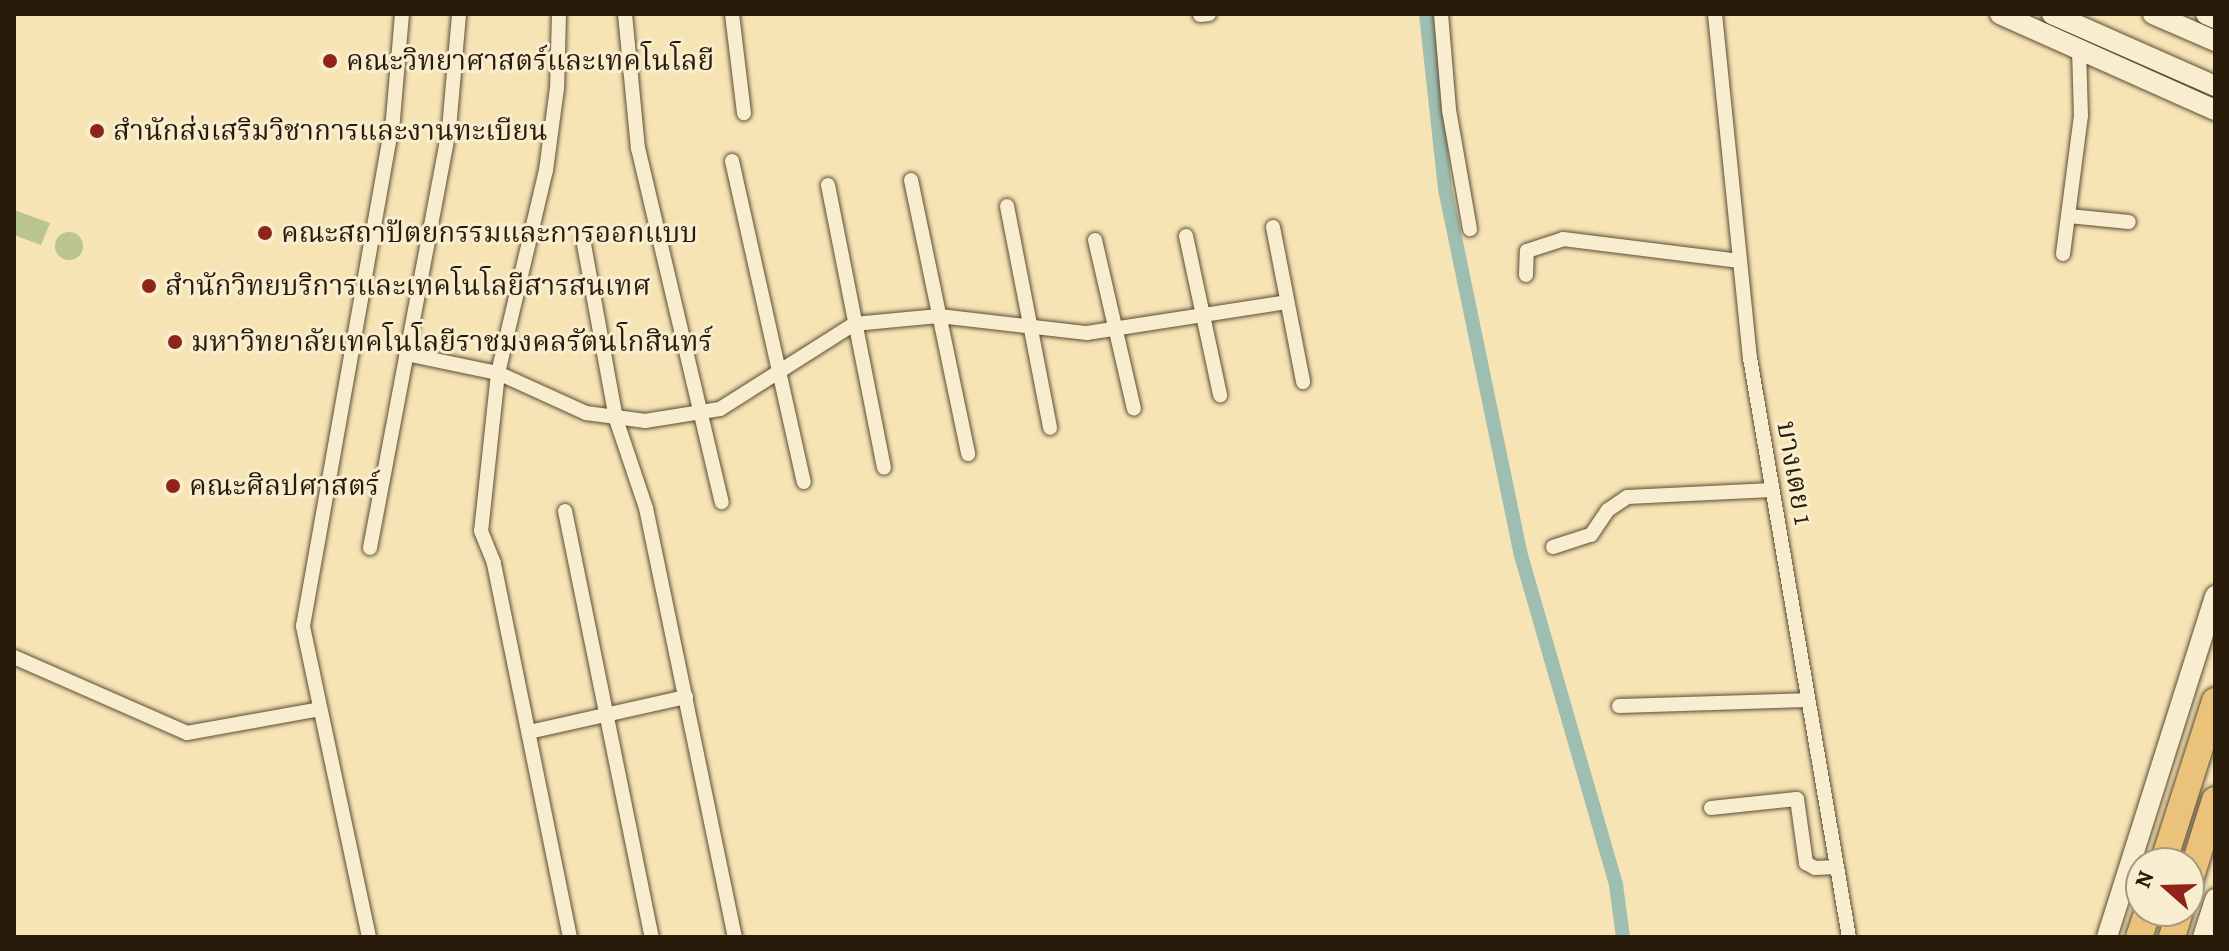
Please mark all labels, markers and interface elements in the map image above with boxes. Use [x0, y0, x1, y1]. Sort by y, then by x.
place label: คณะวิทยาศาสตร์และเทคโนโลยี [346, 44, 714, 78]
marker: คณะวิทยาศาสตร์และเทคโนโลยี [321, 52, 339, 70]
place label: สำนักส่งเสริมวิชาการและงานทะเบียน [113, 114, 548, 148]
marker: สำนักส่งเสริมวิชาการและงานทะเบียน [88, 122, 106, 140]
place label: คณะสถาปัตยกรรมและการออกแบบ [281, 216, 698, 250]
marker: คณะสถาปัตยกรรมและการออกแบบ [256, 224, 274, 242]
place label: สำนักวิทยบริการและเทคโนโลยีสารสนเทศ [165, 269, 651, 303]
marker: สำนักวิทยบริการและเทคโนโลยีสารสนเทศ [140, 277, 158, 295]
place label: มหาวิทยาลัยเทคโนโลยีราชมงคลรัตนโกสินทร์ [191, 325, 712, 359]
marker: มหาวิทยาลัยเทคโนโลยีราชมงคลรัตนโกสินทร์ [166, 333, 184, 351]
street label: บางเตย 1 [1769, 419, 1821, 527]
place label: คณะศิลปศาสตร์ [189, 469, 380, 503]
marker: คณะศิลปศาสตร์ [164, 477, 182, 495]
north arrow [2125, 847, 2205, 927]
text: N [2127, 867, 2161, 892]

